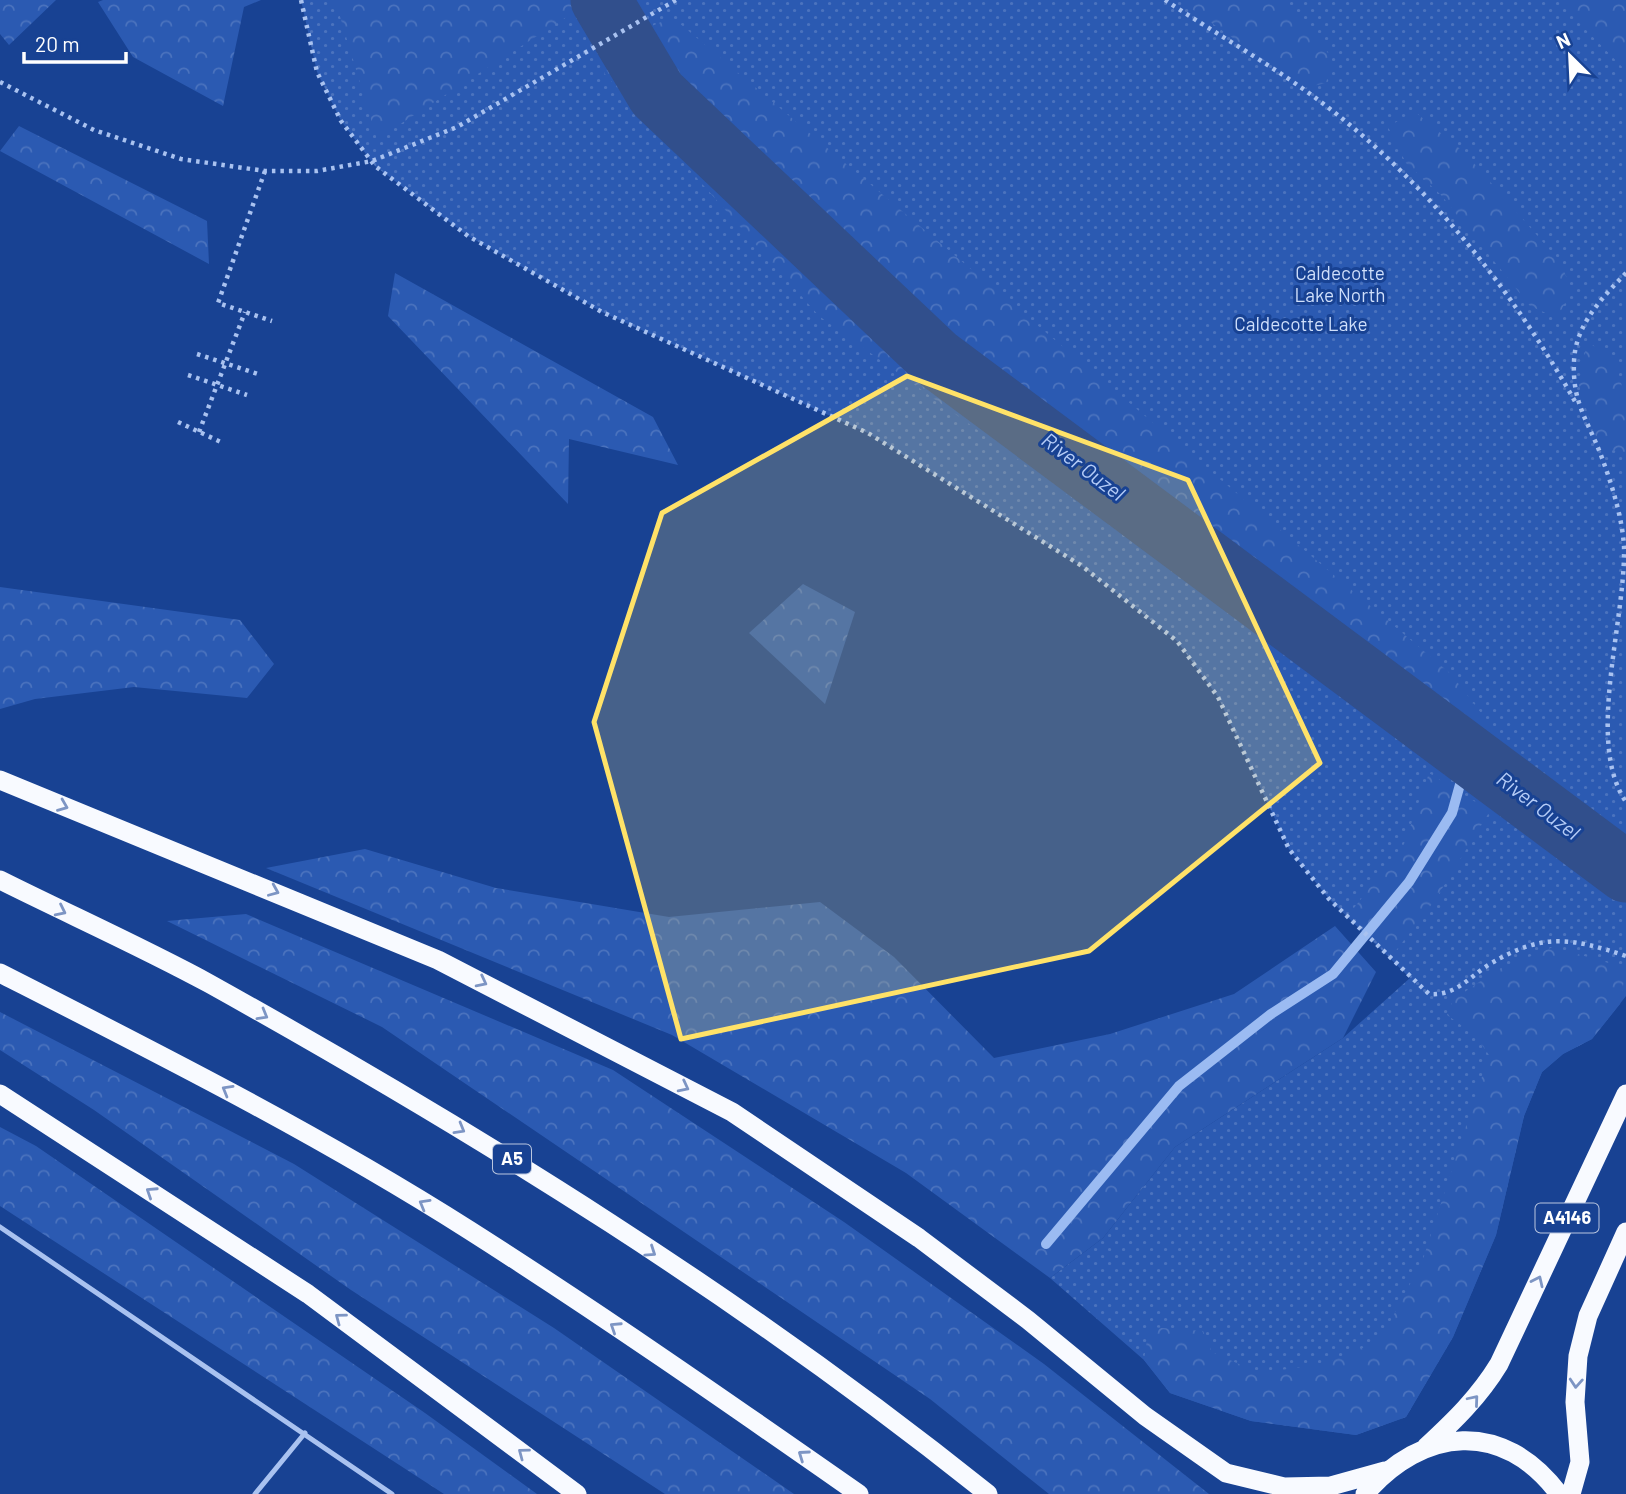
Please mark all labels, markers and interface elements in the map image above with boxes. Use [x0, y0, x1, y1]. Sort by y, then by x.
scale bar [24, 21, 126, 65]
north arrow [1535, 21, 1605, 91]
text: N [1552, 27, 1573, 53]
text: 20 m [35, 31, 80, 56]
park label: Caldecotte Lake North [1294, 261, 1386, 306]
park label: Caldecotte Lake [1234, 312, 1368, 335]
water label: River Ouzel [1037, 426, 1131, 505]
water label: River Ouzel [1492, 765, 1586, 844]
one-way arrow [57, 797, 69, 811]
one-way arrow [267, 883, 279, 897]
one-way arrow [54, 902, 66, 916]
one-way arrow [475, 974, 487, 988]
one-way arrow [256, 1007, 269, 1020]
one-way arrow [677, 1079, 689, 1092]
one-way arrow [222, 1085, 234, 1098]
one-way arrow [453, 1121, 465, 1134]
road number: A5 [493, 1144, 531, 1174]
one-way arrow [145, 1187, 158, 1200]
one-way arrow [419, 1199, 431, 1212]
road number: A4146 [1536, 1204, 1598, 1232]
one-way arrow [644, 1244, 657, 1257]
one-way arrow [1530, 1276, 1544, 1288]
one-way arrow [335, 1313, 348, 1326]
one-way arrow [610, 1322, 623, 1335]
one-way arrow [1569, 1378, 1584, 1389]
one-way arrow [1466, 1395, 1478, 1408]
one-way arrow [518, 1449, 530, 1462]
one-way arrow [798, 1451, 811, 1463]

